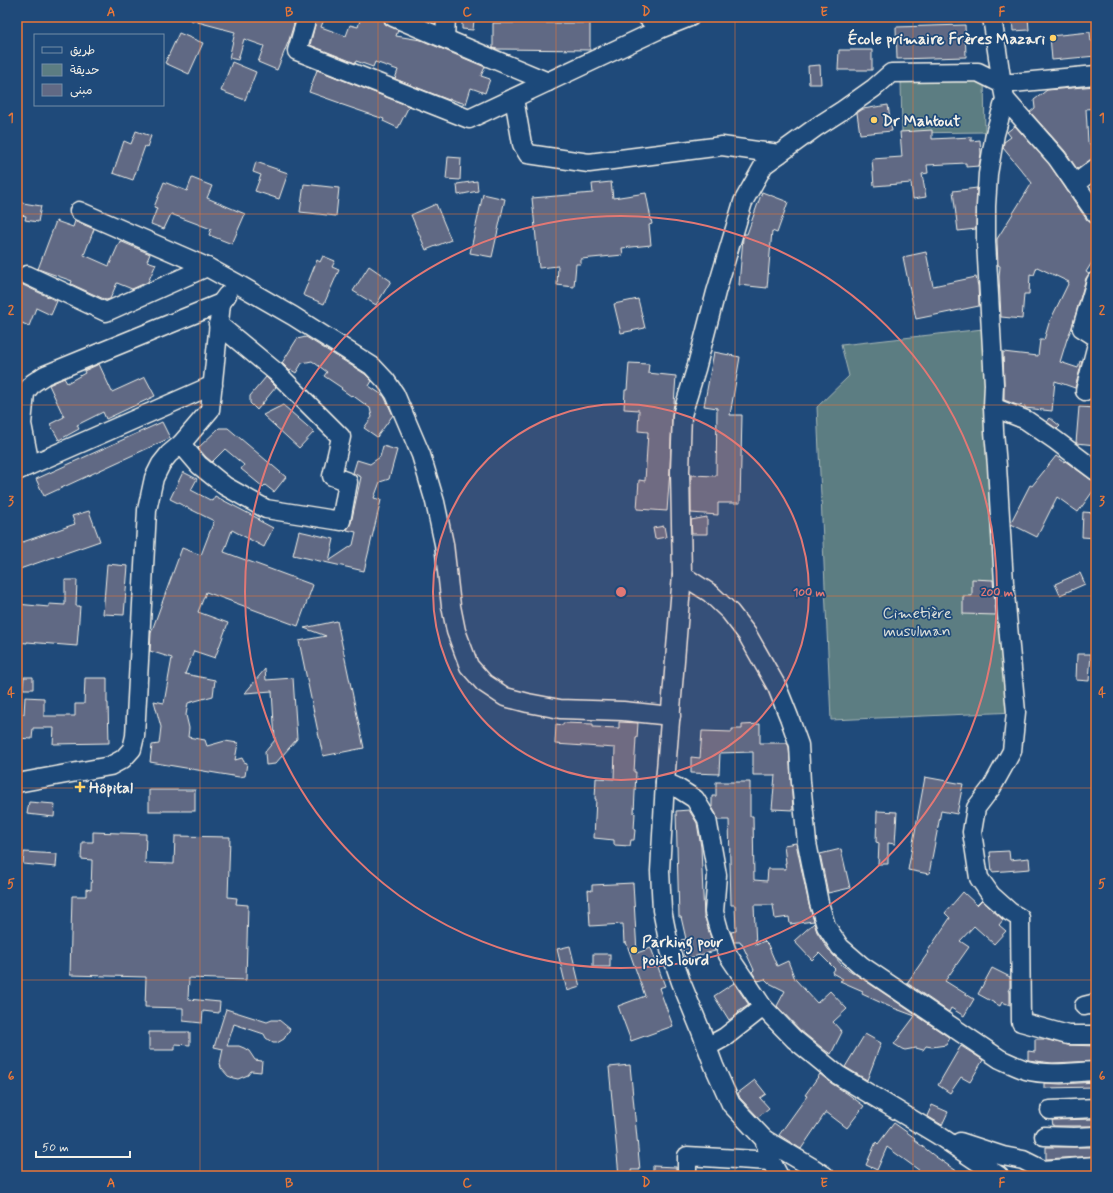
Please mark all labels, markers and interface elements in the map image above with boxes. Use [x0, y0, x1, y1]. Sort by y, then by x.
text: A [107, 4, 115, 21]
text: B [285, 4, 294, 21]
text: C [462, 4, 472, 21]
text: D [642, 4, 651, 21]
text: E [820, 4, 828, 21]
text: F [999, 4, 1006, 21]
place label: École primaire Frères Mazari [848, 28, 1045, 50]
marker: École primaire Frères Mazari [1048, 33, 1058, 43]
legend [34, 34, 164, 106]
text: طريق [70, 43, 95, 59]
text: حديقة [70, 63, 99, 79]
text: مبنى [70, 83, 93, 99]
text: 1 [8, 110, 14, 127]
text: 1 [1099, 110, 1105, 127]
place label: Dr Mahtout [882, 111, 961, 132]
marker: Dr Mahtout [869, 115, 879, 125]
text: 2 [8, 302, 15, 319]
text: 2 [1099, 302, 1106, 319]
text: 3 [8, 493, 14, 510]
text: 3 [1099, 493, 1105, 510]
centre of rings [614, 585, 628, 599]
text: 100 m [793, 585, 826, 601]
text: 200 m [981, 585, 1014, 601]
park label: Cimetière musulman [882, 603, 952, 642]
text: 4 [7, 685, 15, 702]
text: 4 [1098, 685, 1106, 702]
place label: Hôpital [89, 778, 133, 799]
marker: Hôpital [74, 781, 86, 793]
text: 5 [7, 876, 15, 893]
text: 5 [1098, 876, 1106, 893]
place label: Parking pour poids lourd [642, 932, 724, 971]
marker: Parking pour poids lourd [629, 945, 639, 955]
text: 6 [8, 1068, 15, 1085]
text: 6 [1099, 1068, 1106, 1085]
scale bar [36, 1133, 130, 1159]
text: 50 m [42, 1140, 69, 1156]
text: A [107, 1175, 115, 1192]
text: B [285, 1175, 294, 1192]
text: C [462, 1175, 472, 1192]
text: D [642, 1175, 651, 1192]
text: E [820, 1175, 828, 1192]
text: F [999, 1175, 1006, 1192]

